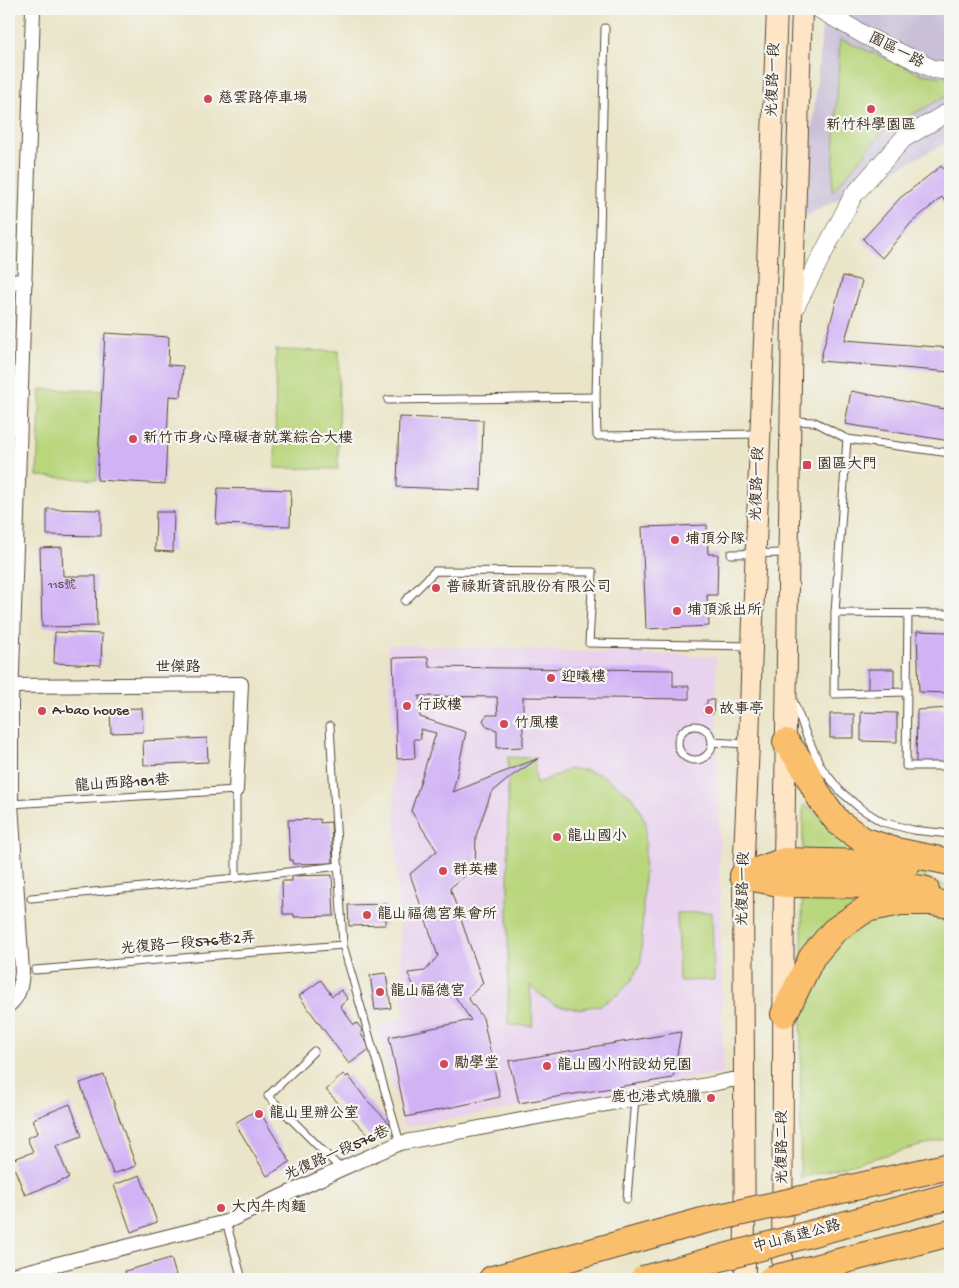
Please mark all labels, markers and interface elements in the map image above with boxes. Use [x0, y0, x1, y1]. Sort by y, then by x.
street label: 園區一路 [865, 29, 927, 73]
street label: 光復路一段 [764, 42, 784, 118]
place label: 慈雲路停車場 [218, 90, 308, 108]
marker: 慈雲路停車場 [202, 93, 214, 105]
marker: 新竹科學園區 [865, 103, 877, 115]
place label: 新竹科學園區 [826, 116, 916, 135]
place label: 新竹市身心障礙者就業綜合大樓 [143, 429, 353, 448]
marker: 新竹市身心障礙者就業綜合大樓 [127, 433, 139, 445]
street label: 光復路一段 [748, 446, 768, 522]
place label: 園區大門 [817, 456, 877, 474]
marker: 園區大門 [801, 459, 813, 471]
place label: 埔頂分隊 [685, 530, 745, 549]
marker: 埔頂分隊 [669, 534, 681, 546]
house number: 115號 [47, 578, 76, 593]
place label: 普祿斯資訊股份有限公司 [446, 578, 611, 597]
marker: 普祿斯資訊股份有限公司 [430, 582, 442, 594]
place label: 埔頂派出所 [687, 602, 762, 620]
marker: 埔頂派出所 [671, 605, 683, 617]
street label: 世傑路 [155, 658, 201, 677]
place label: 迎曦樓 [561, 669, 606, 687]
marker: 迎曦樓 [545, 672, 557, 684]
place label: 行政樓 [417, 697, 462, 715]
marker: 行政樓 [401, 700, 413, 712]
place label: 故事亭 [719, 701, 764, 719]
place label: A-bao house [52, 702, 130, 720]
marker: 故事亭 [703, 704, 715, 716]
marker: A-bao house [36, 705, 48, 717]
place label: 竹風樓 [514, 715, 559, 733]
marker: 竹風樓 [498, 718, 510, 730]
street label: 龍山西路181巷 [74, 771, 170, 796]
place label: 龍山國小 [567, 827, 627, 846]
marker: 龍山國小 [551, 831, 563, 843]
street label: 光復路一段 [734, 851, 754, 927]
place label: 群英樓 [453, 862, 498, 880]
marker: 群英樓 [437, 865, 449, 877]
place label: 龍山福德宮集會所 [377, 905, 497, 924]
marker: 龍山福德宮集會所 [361, 909, 373, 921]
street label: 光復路一段576巷2弄 [120, 929, 256, 959]
place label: 龍山福德宮 [390, 982, 465, 1001]
marker: 龍山福德宮 [374, 986, 386, 998]
place label: 勵學堂 [454, 1054, 499, 1073]
place label: 龍山國小附設幼兒園 [557, 1056, 692, 1075]
marker: 勵學堂 [438, 1058, 450, 1070]
marker: 龍山國小附設幼兒園 [541, 1060, 553, 1072]
place label: 鹿也港式燒臘 [611, 1089, 701, 1107]
marker: 鹿也港式燒臘 [705, 1092, 717, 1104]
place label: 龍山里辦公室 [269, 1104, 359, 1123]
marker: 龍山里辦公室 [253, 1108, 265, 1120]
street label: 光復路二段 [774, 1109, 792, 1185]
street label: 光復路一段576巷 [282, 1123, 392, 1185]
place label: 大內牛肉麵 [231, 1199, 306, 1217]
marker: 大內牛肉麵 [215, 1202, 227, 1214]
street label: 中山高速公路 [751, 1216, 843, 1257]

